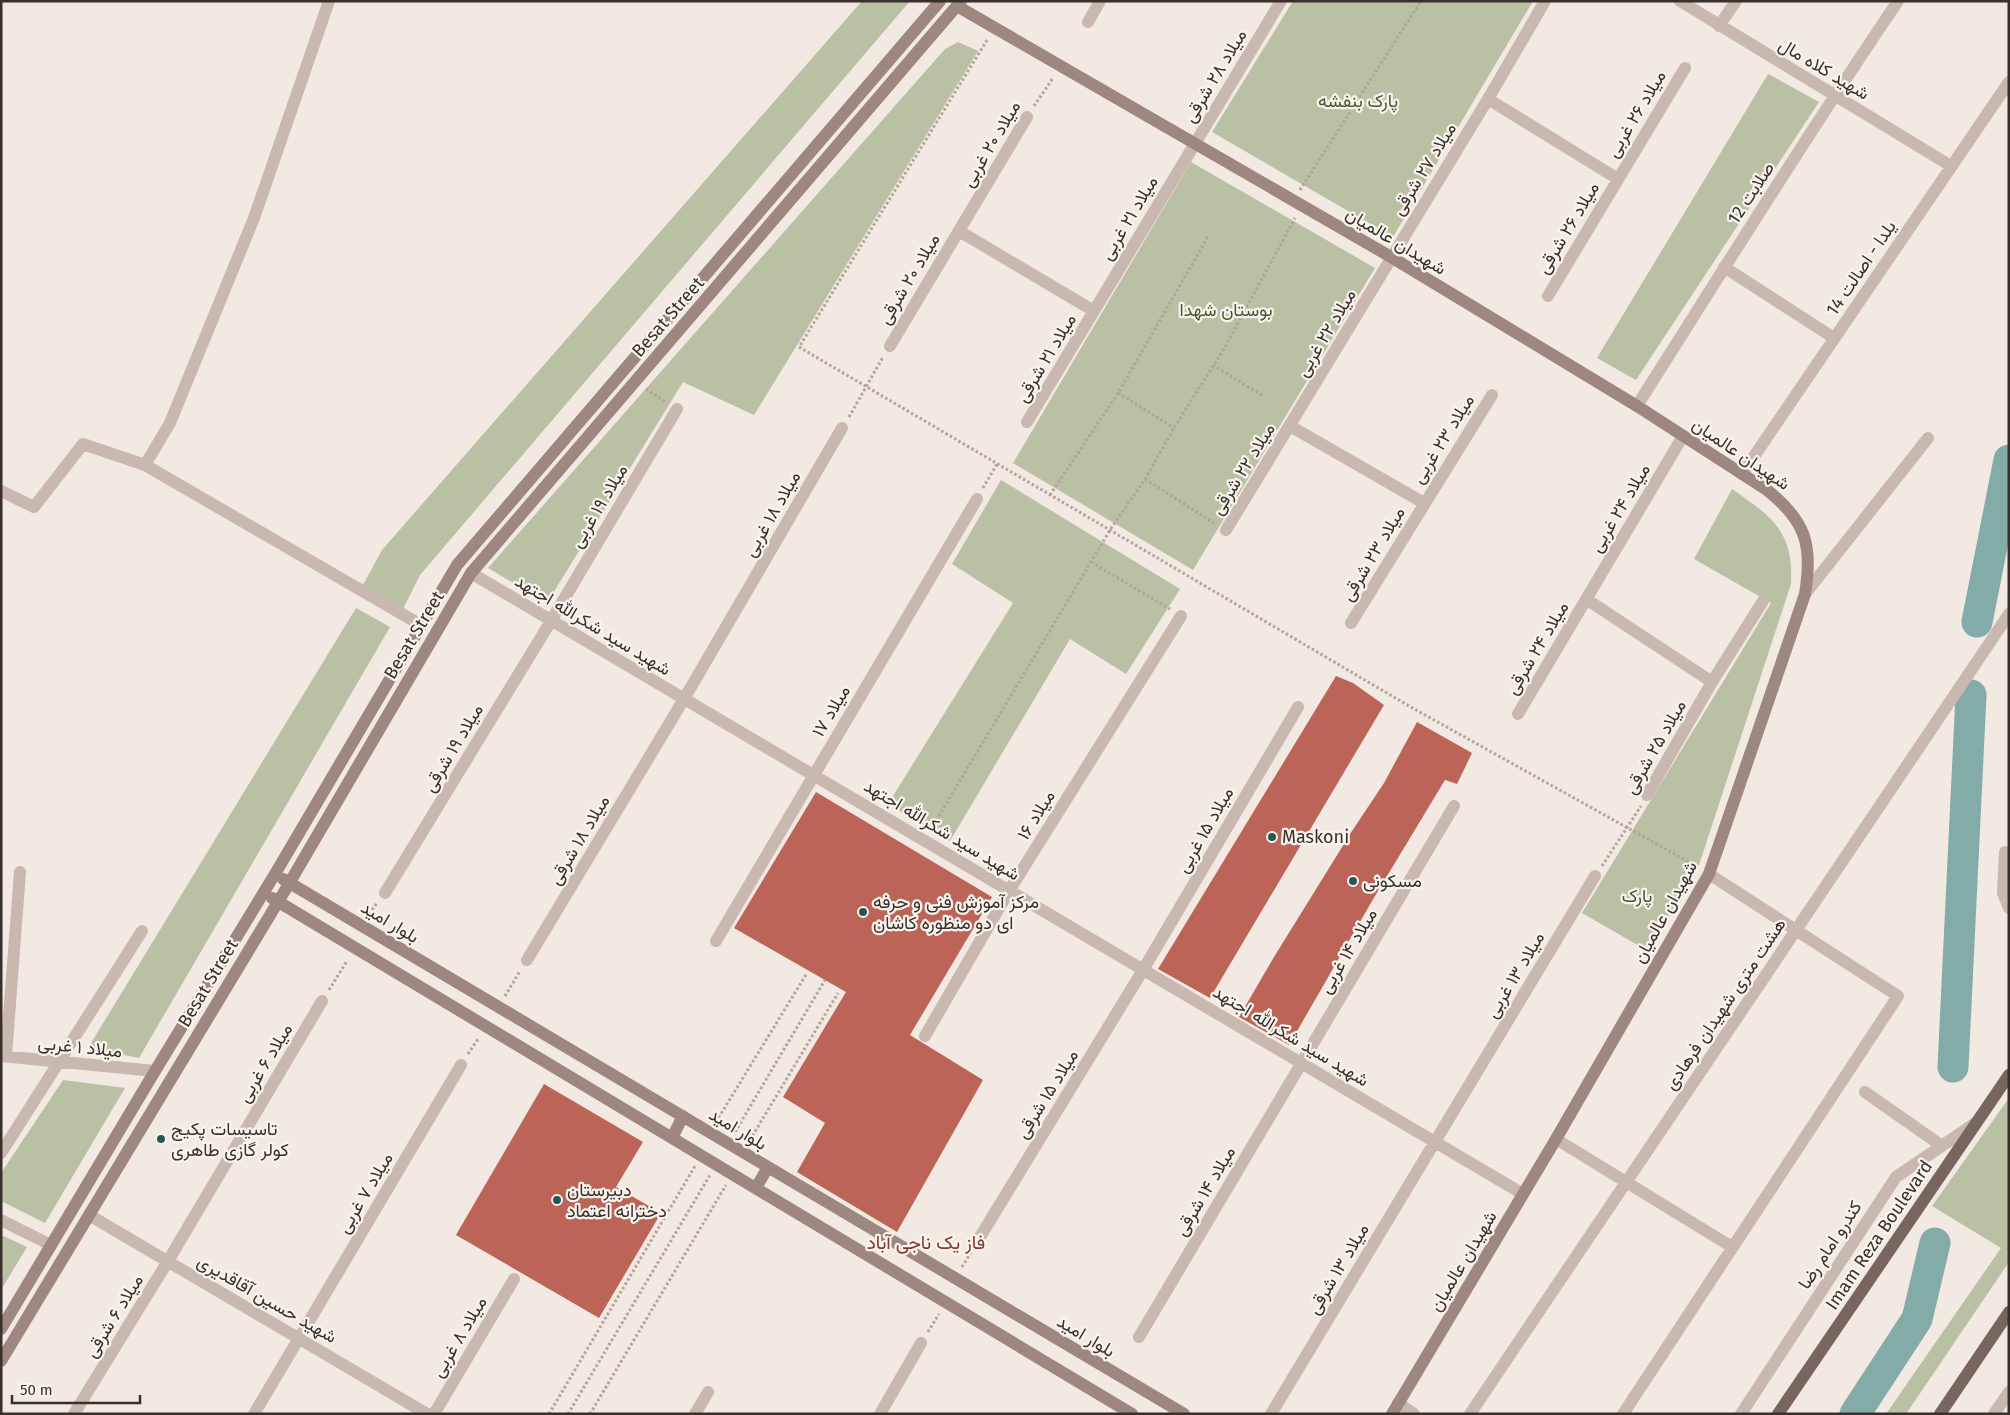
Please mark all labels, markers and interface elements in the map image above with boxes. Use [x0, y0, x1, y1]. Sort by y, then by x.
street label: میلاد ۲۸ شرقی [1179, 25, 1251, 127]
street label: شهید کلاه مال [1775, 33, 1873, 105]
street label: میلاد ۲۶ غربی [1601, 66, 1671, 162]
park label: پارک بنفشه [1318, 90, 1398, 113]
street label: میلاد ۲۰ غربی [957, 97, 1025, 191]
street label: میلاد ۲۷ شرقی [1387, 119, 1461, 219]
street label: صلابت 12 [1723, 158, 1779, 228]
street label: میلاد ۲۱ غربی [1095, 172, 1163, 264]
street label: میلاد ۲۶ شرقی [1532, 178, 1604, 278]
street label: شهیدان عالمیان [1342, 202, 1450, 280]
street label: یلدا - اصالت 14 [1821, 216, 1901, 320]
street label: میلاد ۲۰ شرقی [873, 230, 945, 328]
street label: Besat Street [627, 272, 709, 362]
street label: میلاد ۲۲ غربی [1291, 285, 1361, 381]
park label: بوستان شهدا [1180, 299, 1272, 321]
street label: میلاد ۲۱ شرقی [1011, 310, 1081, 406]
street label: میلاد ۲۳ غربی [1407, 390, 1479, 488]
street label: شهیدان عالمیان [1688, 413, 1794, 495]
street label: میلاد ۲۲ شرقی [1206, 419, 1280, 519]
street label: میلاد ۱۹ غربی [565, 460, 633, 552]
street label: میلاد ۲۴ غربی [1585, 460, 1655, 556]
street label: میلاد ۱۸ غربی [739, 467, 805, 561]
street label: میلاد ۲۳ شرقی [1336, 503, 1410, 605]
street label: شهید سید شکرالله اجتهد [511, 570, 675, 680]
street label: Besat Street [379, 587, 449, 683]
street label: میلاد ۲۴ شرقی [1501, 597, 1573, 699]
street label: میلاد ۱۷ [807, 681, 855, 741]
street label: میلاد ۲۵ شرقی [1619, 696, 1691, 798]
street label: میلاد ۱۹ شرقی [418, 700, 488, 796]
street label: شهید سید شکرالله اجتهد [860, 775, 1024, 885]
street label: میلاد ۱۵ غربی [1172, 783, 1238, 877]
street label: میلاد ۱۶ [1012, 786, 1060, 844]
street label: میلاد ۱۸ شرقی [544, 791, 614, 889]
place label: Maskoni [1282, 826, 1349, 848]
marker: Maskoni [1266, 831, 1278, 843]
street label: شهیدان عالمیان [1628, 857, 1702, 967]
place label: مسکونی [1363, 870, 1422, 892]
marker: مسکونی [1347, 875, 1359, 887]
park label: پارک [1622, 885, 1652, 908]
place label: مرکز آموزش فنی و حرفه ای دو منظوره کاشان [873, 891, 1039, 934]
street label: بلوار امید [357, 896, 423, 948]
street label: میلاد ۱۴ غربی [1314, 905, 1382, 997]
marker: مرکز آموزش فنی و حرفه ای دو منظوره کاشان [857, 906, 869, 918]
street label: هشت متری شهیدان فرهادی [1659, 914, 1791, 1094]
street label: میلاد ۱۳ غربی [1481, 928, 1549, 1022]
street label: Besat Street [173, 935, 243, 1031]
street label: شهید سید شکرالله اجتهد [1209, 981, 1373, 1091]
street label: میلاد ۶ غربی [233, 1019, 297, 1107]
street label: میلاد ۱ غربی [37, 1032, 123, 1062]
street label: میلاد ۱۵ شرقی [1011, 1045, 1083, 1143]
street label: بلوار امید [705, 1103, 771, 1155]
place label: تاسیسات پکیج کولر گازی طاهری [171, 1118, 289, 1161]
marker: تاسیسات پکیج کولر گازی طاهری [155, 1133, 167, 1145]
street label: میلاد ۱۴ شرقی [1170, 1142, 1240, 1240]
street label: میلاد ۷ غربی [332, 1149, 398, 1237]
street label: Imam Reza Boulevard [1821, 1156, 1937, 1314]
place label: دبیرستان دخترانه اعتماد [567, 1179, 667, 1222]
marker: دبیرستان دخترانه اعتماد [551, 1194, 563, 1206]
street label: کندرو امام رضا [1793, 1197, 1868, 1294]
street label: شهیدان عالمیان [1424, 1207, 1502, 1315]
street label: میلاد ۱۳ شرقی [1302, 1220, 1374, 1318]
district label: فاز یک ناجی آباد [867, 1231, 985, 1254]
street label: شهید حسین آقاقدیری [193, 1250, 341, 1348]
street label: میلاد ۶ شرقی [80, 1270, 148, 1362]
street label: میلاد ۸ غربی [426, 1293, 492, 1381]
street label: بلوار امید [1053, 1310, 1119, 1362]
scale bar [12, 1372, 140, 1404]
text: 50 m [20, 1381, 53, 1399]

